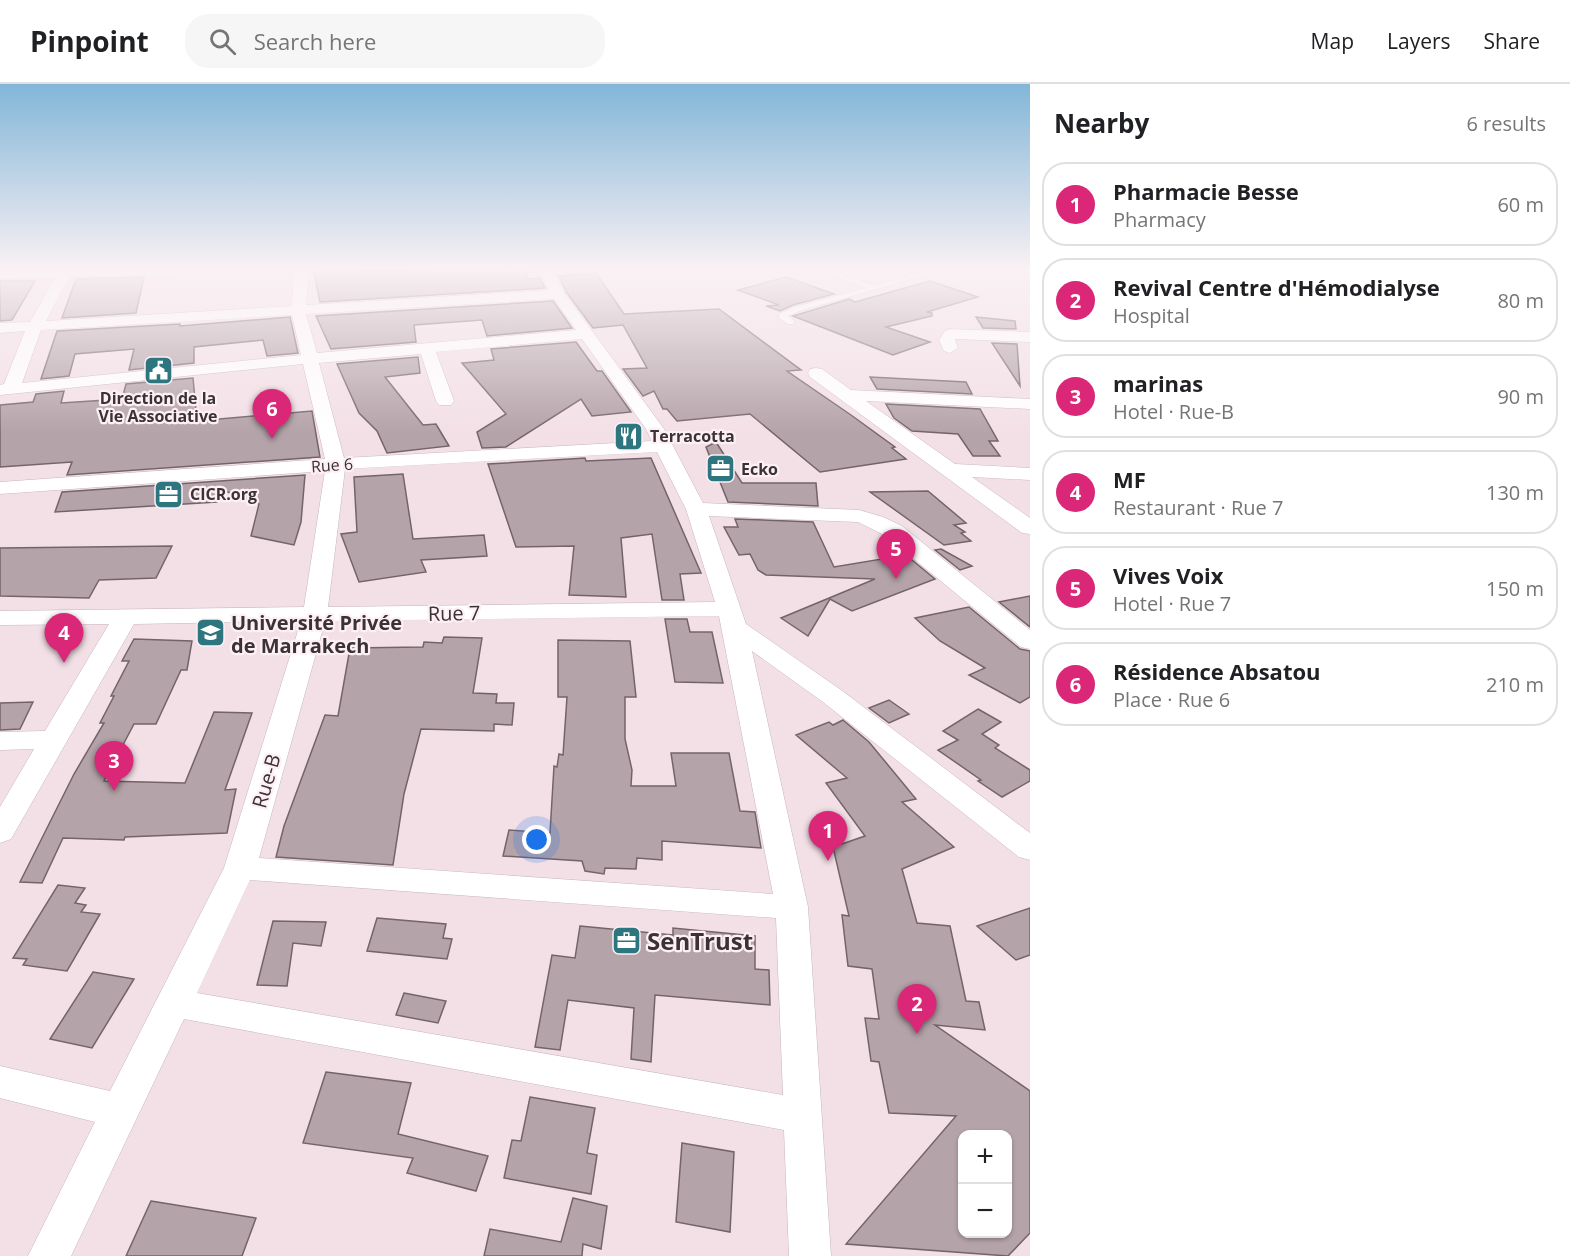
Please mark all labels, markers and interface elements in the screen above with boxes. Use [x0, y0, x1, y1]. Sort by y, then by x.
search box [185, 14, 605, 68]
text: Pinpoint [30, 22, 149, 60]
icon: search [206, 25, 239, 58]
text: Search here [254, 26, 376, 56]
text: Map [1311, 27, 1354, 55]
text: Layers [1387, 27, 1451, 55]
text: Share [1484, 27, 1540, 55]
text: Nearby [1054, 105, 1149, 141]
text: 6 results [1466, 110, 1546, 137]
text: Pharmacie Besse [1113, 176, 1299, 206]
text: 1 [1070, 191, 1081, 218]
text: 60 m [1497, 191, 1544, 218]
text: Pharmacy [1113, 206, 1206, 233]
text: Revival Centre d'Hémodialyse [1113, 272, 1440, 302]
text: 2 [1070, 287, 1081, 314]
text: 80 m [1497, 287, 1544, 314]
text: Hospital [1113, 302, 1190, 329]
public building icon: Direction de la Vie Associative [142, 354, 174, 386]
text: marinas [1113, 368, 1203, 398]
text: 3 [1070, 383, 1081, 410]
text: 90 m [1497, 383, 1544, 410]
place label: Direction de la Vie Associative [99, 387, 217, 427]
pin: 6 [252, 390, 292, 439]
text: Hotel · Rue-B [1113, 398, 1234, 425]
restaurant icon: Terracotta [613, 420, 645, 452]
place label: Terracotta [650, 425, 735, 447]
street label: Rue 6 [310, 453, 354, 477]
office icon: Ecko [704, 453, 736, 485]
place label: Ecko [741, 458, 778, 480]
text: MF [1113, 464, 1146, 494]
office icon: CICR.org [153, 478, 185, 510]
text: 4 [1070, 479, 1081, 506]
text: 130 m [1486, 479, 1544, 506]
place label: CICR.org [190, 483, 257, 505]
text: Restaurant · Rue 7 [1113, 494, 1283, 521]
pin: 5 [876, 530, 916, 579]
text: Vives Voix [1113, 560, 1224, 590]
text: 5 [1070, 575, 1081, 602]
text: 150 m [1486, 575, 1544, 602]
text: Hotel · Rue 7 [1113, 590, 1231, 617]
street label: Rue 7 [428, 599, 480, 627]
place label: Université Privée de Marrakech [231, 609, 402, 659]
pin: 4 [44, 614, 84, 663]
school or university icon: Université Privée de Marrakech [194, 617, 226, 649]
text: Résidence Absatou [1113, 656, 1321, 686]
text: 6 [1070, 671, 1081, 698]
text: 210 m [1486, 671, 1544, 698]
text: Place · Rue 6 [1113, 686, 1230, 713]
pin: 3 [94, 742, 134, 791]
street label: Rue-B [245, 751, 287, 811]
pin: 1 [808, 812, 848, 861]
your location [522, 825, 551, 854]
office icon: SenTrust [610, 924, 642, 956]
place label: SenTrust [647, 924, 753, 957]
pin: 2 [898, 984, 936, 1034]
map controls [958, 1130, 1012, 1238]
button: + [958, 1130, 1012, 1184]
button: − [958, 1184, 1012, 1238]

